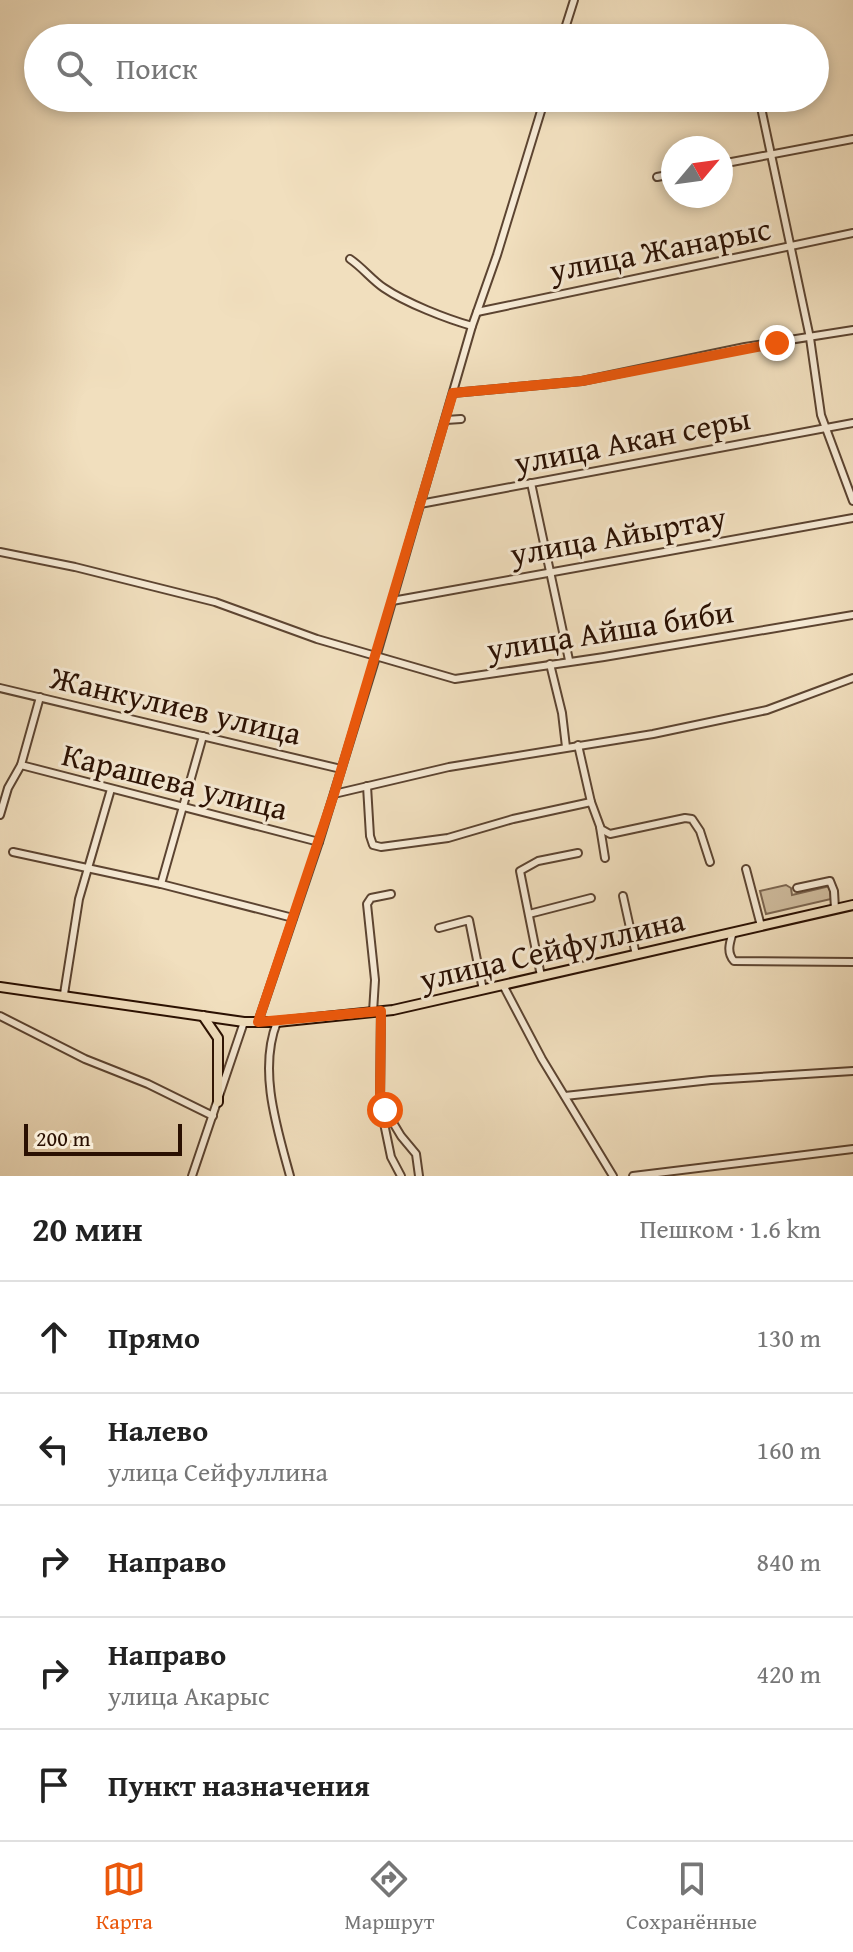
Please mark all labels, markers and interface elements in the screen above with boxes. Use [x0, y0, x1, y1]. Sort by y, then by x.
search box [24, 24, 829, 112]
icon: search [52, 46, 96, 90]
text: Поиск [116, 46, 198, 90]
north arrow [661, 136, 733, 208]
street label: улица Жанарыс [544, 204, 775, 294]
route end [759, 325, 795, 361]
street label: улица Акан серы [509, 394, 754, 486]
street label: улица Айыртау [505, 493, 730, 577]
street label: улица Айша биби [482, 587, 737, 673]
street label: Жанкулиев улица [45, 653, 307, 757]
street label: Карашева улица [57, 730, 293, 832]
street label: улица Сейфуллина [414, 895, 690, 1003]
route start [367, 1092, 403, 1128]
scale bar [24, 1120, 182, 1156]
text: 200 m [36, 1122, 91, 1154]
text: 20 мин [32, 1204, 143, 1253]
text: Пешком · 1.6 km [640, 1209, 821, 1248]
icon: ahead [32, 1315, 76, 1359]
text: Прямо [108, 1315, 200, 1359]
text: 130 m [756, 1318, 821, 1357]
text: Налево [108, 1408, 208, 1452]
icon: left [32, 1427, 76, 1471]
text: 160 m [756, 1430, 821, 1469]
text: улица Сейфуллина [108, 1452, 328, 1491]
icon: right [32, 1539, 76, 1583]
text: Направо [108, 1539, 226, 1583]
text: 840 m [756, 1542, 821, 1581]
text: Направо [108, 1632, 226, 1676]
icon: right [32, 1651, 76, 1695]
text: 420 m [756, 1654, 821, 1693]
text: улица Акарыс [108, 1676, 269, 1715]
icon: arrive [32, 1763, 76, 1807]
text: Пункт назначения [108, 1763, 370, 1807]
tab: Карта [96, 1857, 153, 1937]
tab: Маршрут [344, 1857, 434, 1937]
tab: Сохранённые [626, 1857, 757, 1937]

